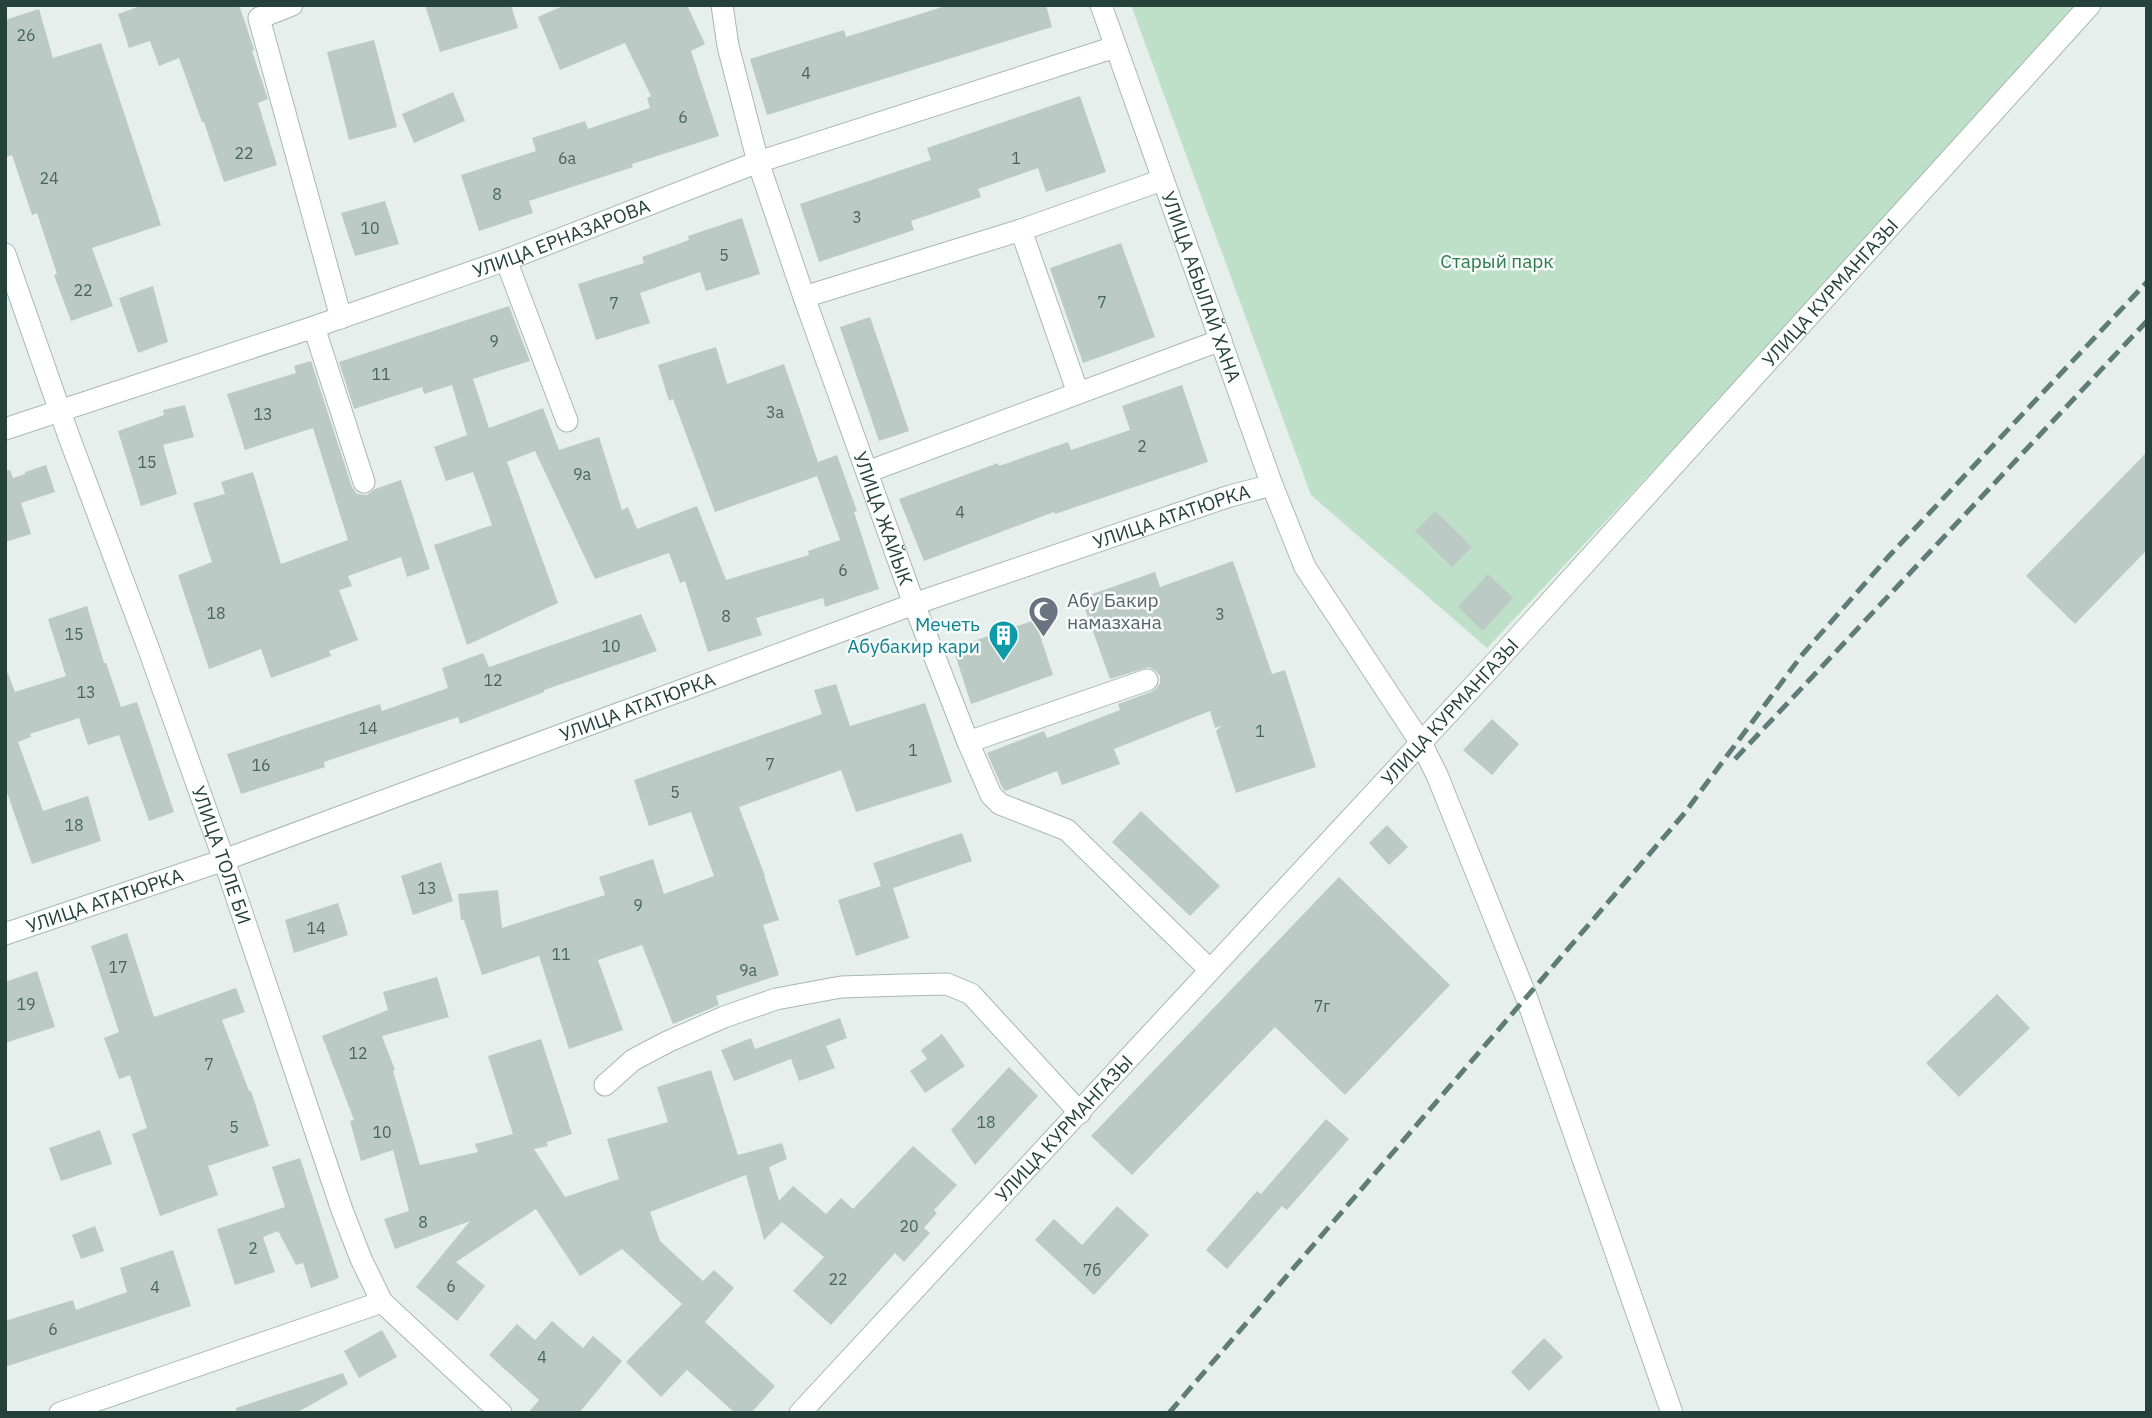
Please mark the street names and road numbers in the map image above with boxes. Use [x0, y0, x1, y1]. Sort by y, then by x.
street label: УЛИЦА АБЫЛАЙ ХАНА [1156, 188, 1246, 385]
street label: УЛИЦА ЕРНАЗАРОВА [469, 193, 653, 283]
street label: УЛИЦА КУРМАНГАЗЫ [1757, 213, 1903, 372]
street label: УЛИЦА ЖАЙЫК [848, 448, 918, 589]
street label: УЛИЦА АТАТЮРКА [1090, 479, 1252, 554]
street label: УЛИЦА КУРМАНГАЗЫ [1376, 633, 1523, 790]
street label: УЛИЦА АТАТЮРКА [556, 667, 718, 746]
street label: УЛИЦА ТОЛЕ БИ [187, 783, 257, 927]
street label: УЛИЦА АТАТЮРКА [23, 863, 186, 938]
street label: УЛИЦА КУРМАНГАЗЫ [990, 1050, 1138, 1207]

